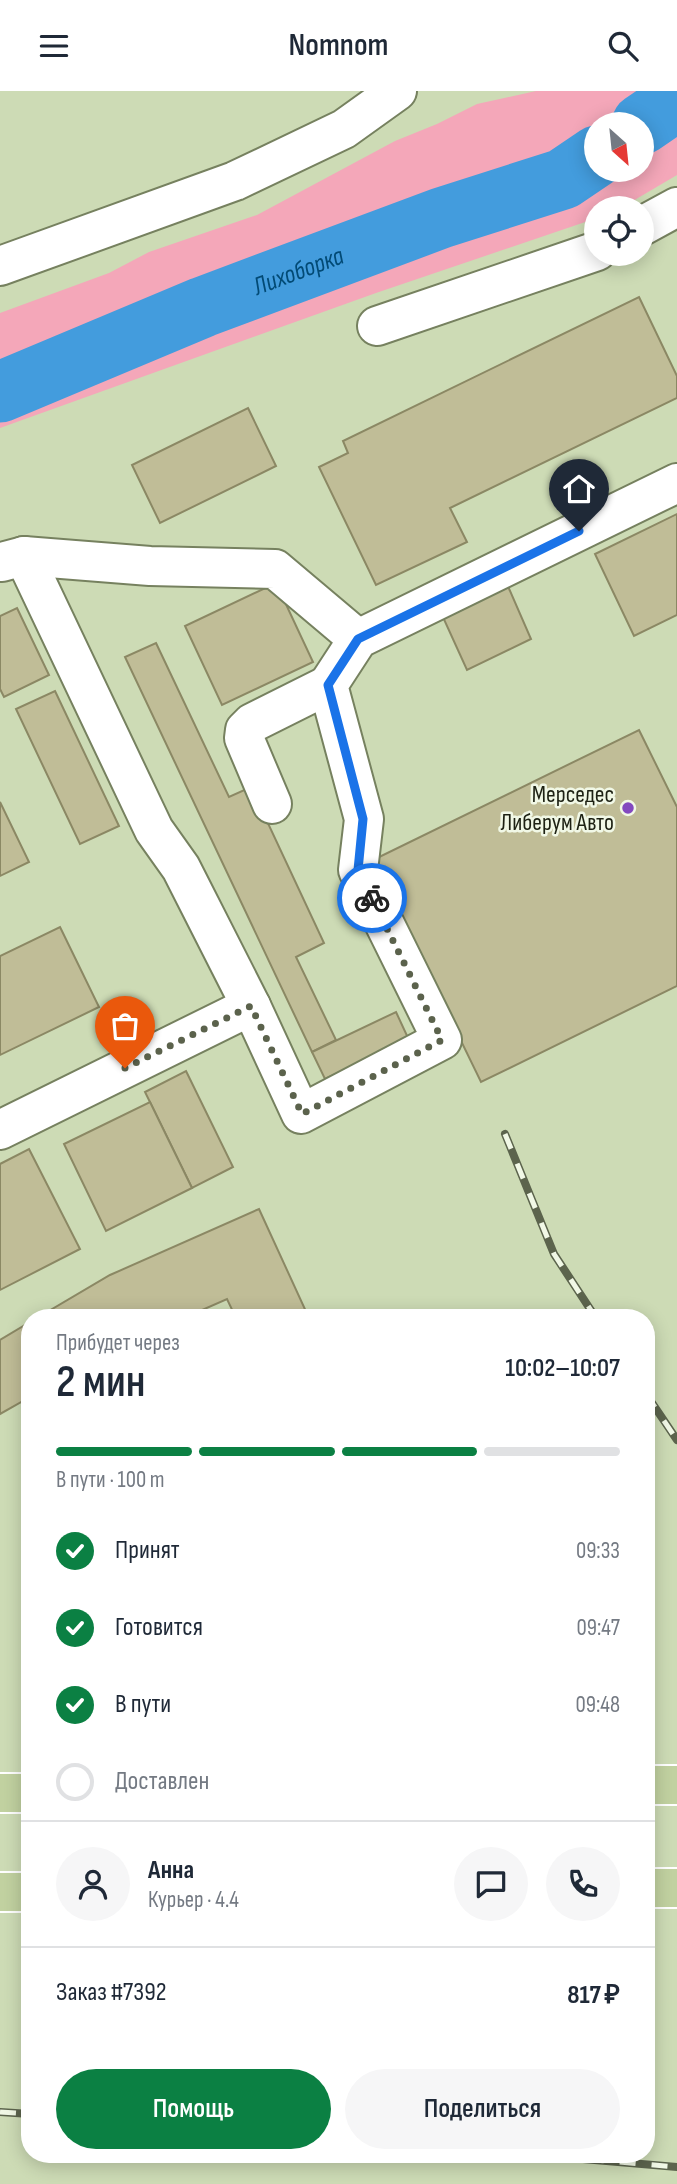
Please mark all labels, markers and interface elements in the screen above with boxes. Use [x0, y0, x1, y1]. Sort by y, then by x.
text: Nomnom [289, 26, 388, 65]
icon: menu [35, 27, 73, 65]
icon: search [604, 27, 642, 65]
north arrow [584, 112, 654, 182]
map controls [584, 112, 654, 266]
button: locate [584, 196, 654, 266]
water label: Лихоборка [248, 240, 349, 303]
pin [549, 459, 609, 531]
icon: home [560, 470, 598, 508]
place label: Мерседес Либерум Авто [501, 780, 614, 837]
marker: Мерседес Либерум Авто [620, 800, 636, 816]
courier [337, 863, 407, 933]
icon: bike [353, 879, 391, 917]
pin [95, 996, 155, 1068]
icon: bag [106, 1007, 144, 1045]
text: Прибудет через [56, 1329, 180, 1357]
text: 10:02–10:07 [505, 1353, 620, 1384]
text: 2 мин [56, 1355, 146, 1410]
text: В пути · 100 m [56, 1466, 165, 1494]
icon: check [56, 1532, 94, 1570]
text: Принят [115, 1535, 180, 1566]
text: 09:33 [576, 1537, 620, 1565]
icon: check [56, 1609, 94, 1647]
text: Готовится [115, 1612, 203, 1643]
text: 09:47 [577, 1614, 620, 1642]
icon: check [56, 1686, 94, 1724]
text: В пути [115, 1689, 171, 1720]
text: 09:48 [575, 1691, 620, 1719]
text: Доставлен [115, 1766, 209, 1797]
button: person [56, 1847, 130, 1921]
button: chat [454, 1847, 528, 1921]
button: phone [546, 1847, 620, 1921]
text: Анна [148, 1855, 194, 1886]
text: Курьер · 4.4 [148, 1886, 239, 1914]
text: Заказ #7392 [56, 1977, 166, 2008]
text: 817 ₽ [567, 1980, 620, 2011]
button: Помощь [56, 2069, 331, 2149]
button: Поделиться [345, 2069, 620, 2149]

